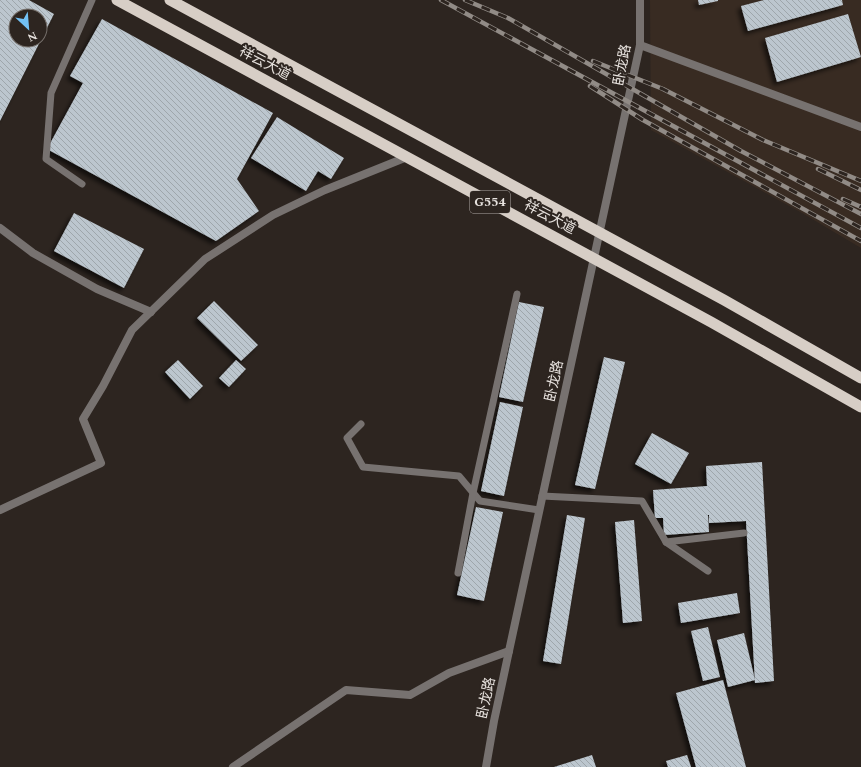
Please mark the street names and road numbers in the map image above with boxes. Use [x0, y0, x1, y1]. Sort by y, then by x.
street label: 祥云大道 [235, 41, 295, 85]
street label: 卧龙路 [608, 42, 636, 88]
road number: G554 [470, 191, 510, 213]
street label: 祥云大道 [520, 195, 580, 239]
street label: 卧龙路 [539, 358, 569, 404]
street label: 卧龙路 [471, 675, 501, 721]

